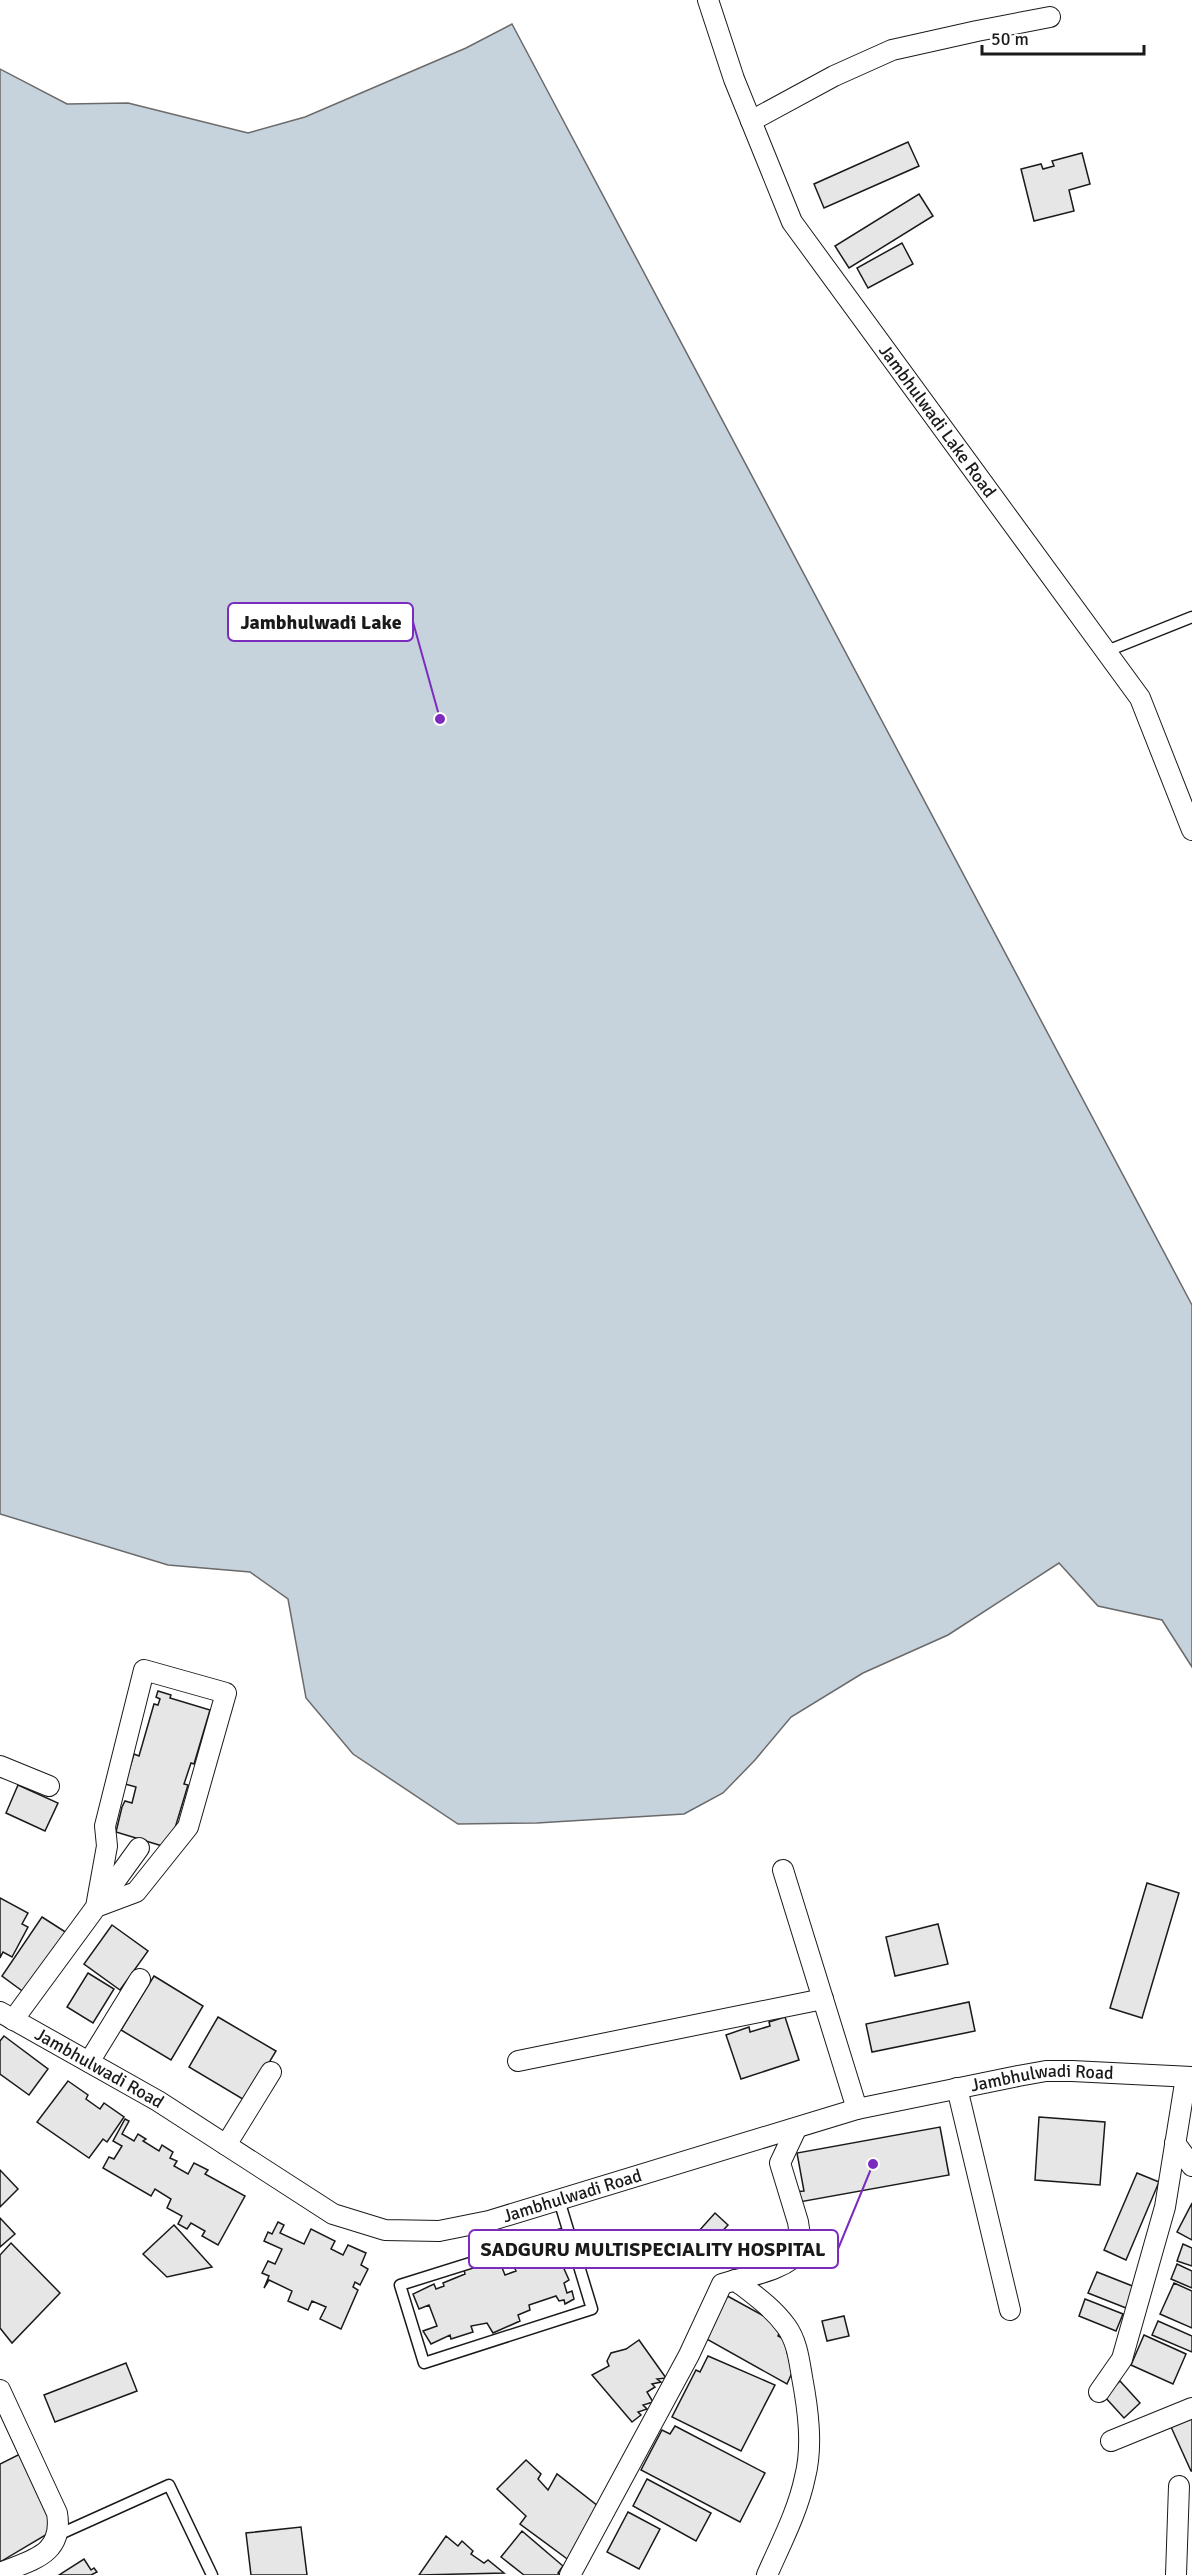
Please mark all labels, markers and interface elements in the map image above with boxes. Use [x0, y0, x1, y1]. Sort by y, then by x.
scale bar [982, 18, 1144, 56]
text: 50 m [991, 28, 1029, 50]
street label: Jambhulwadi Lake Road [874, 340, 1001, 502]
callout: Jambhulwadi Lake [228, 603, 413, 641]
text: Jambhulwadi Lake [240, 610, 402, 635]
street label: Jambhulwadi Road [31, 2023, 168, 2113]
street label: Jambhulwadi Road [969, 2060, 1114, 2096]
street label: Jambhulwadi Road [500, 2164, 644, 2227]
callout: SADGURU MULTISPECIALITY HOSPITAL [469, 2230, 838, 2268]
text: SADGURU MULTISPECIALITY HOSPITAL [481, 2237, 826, 2262]

